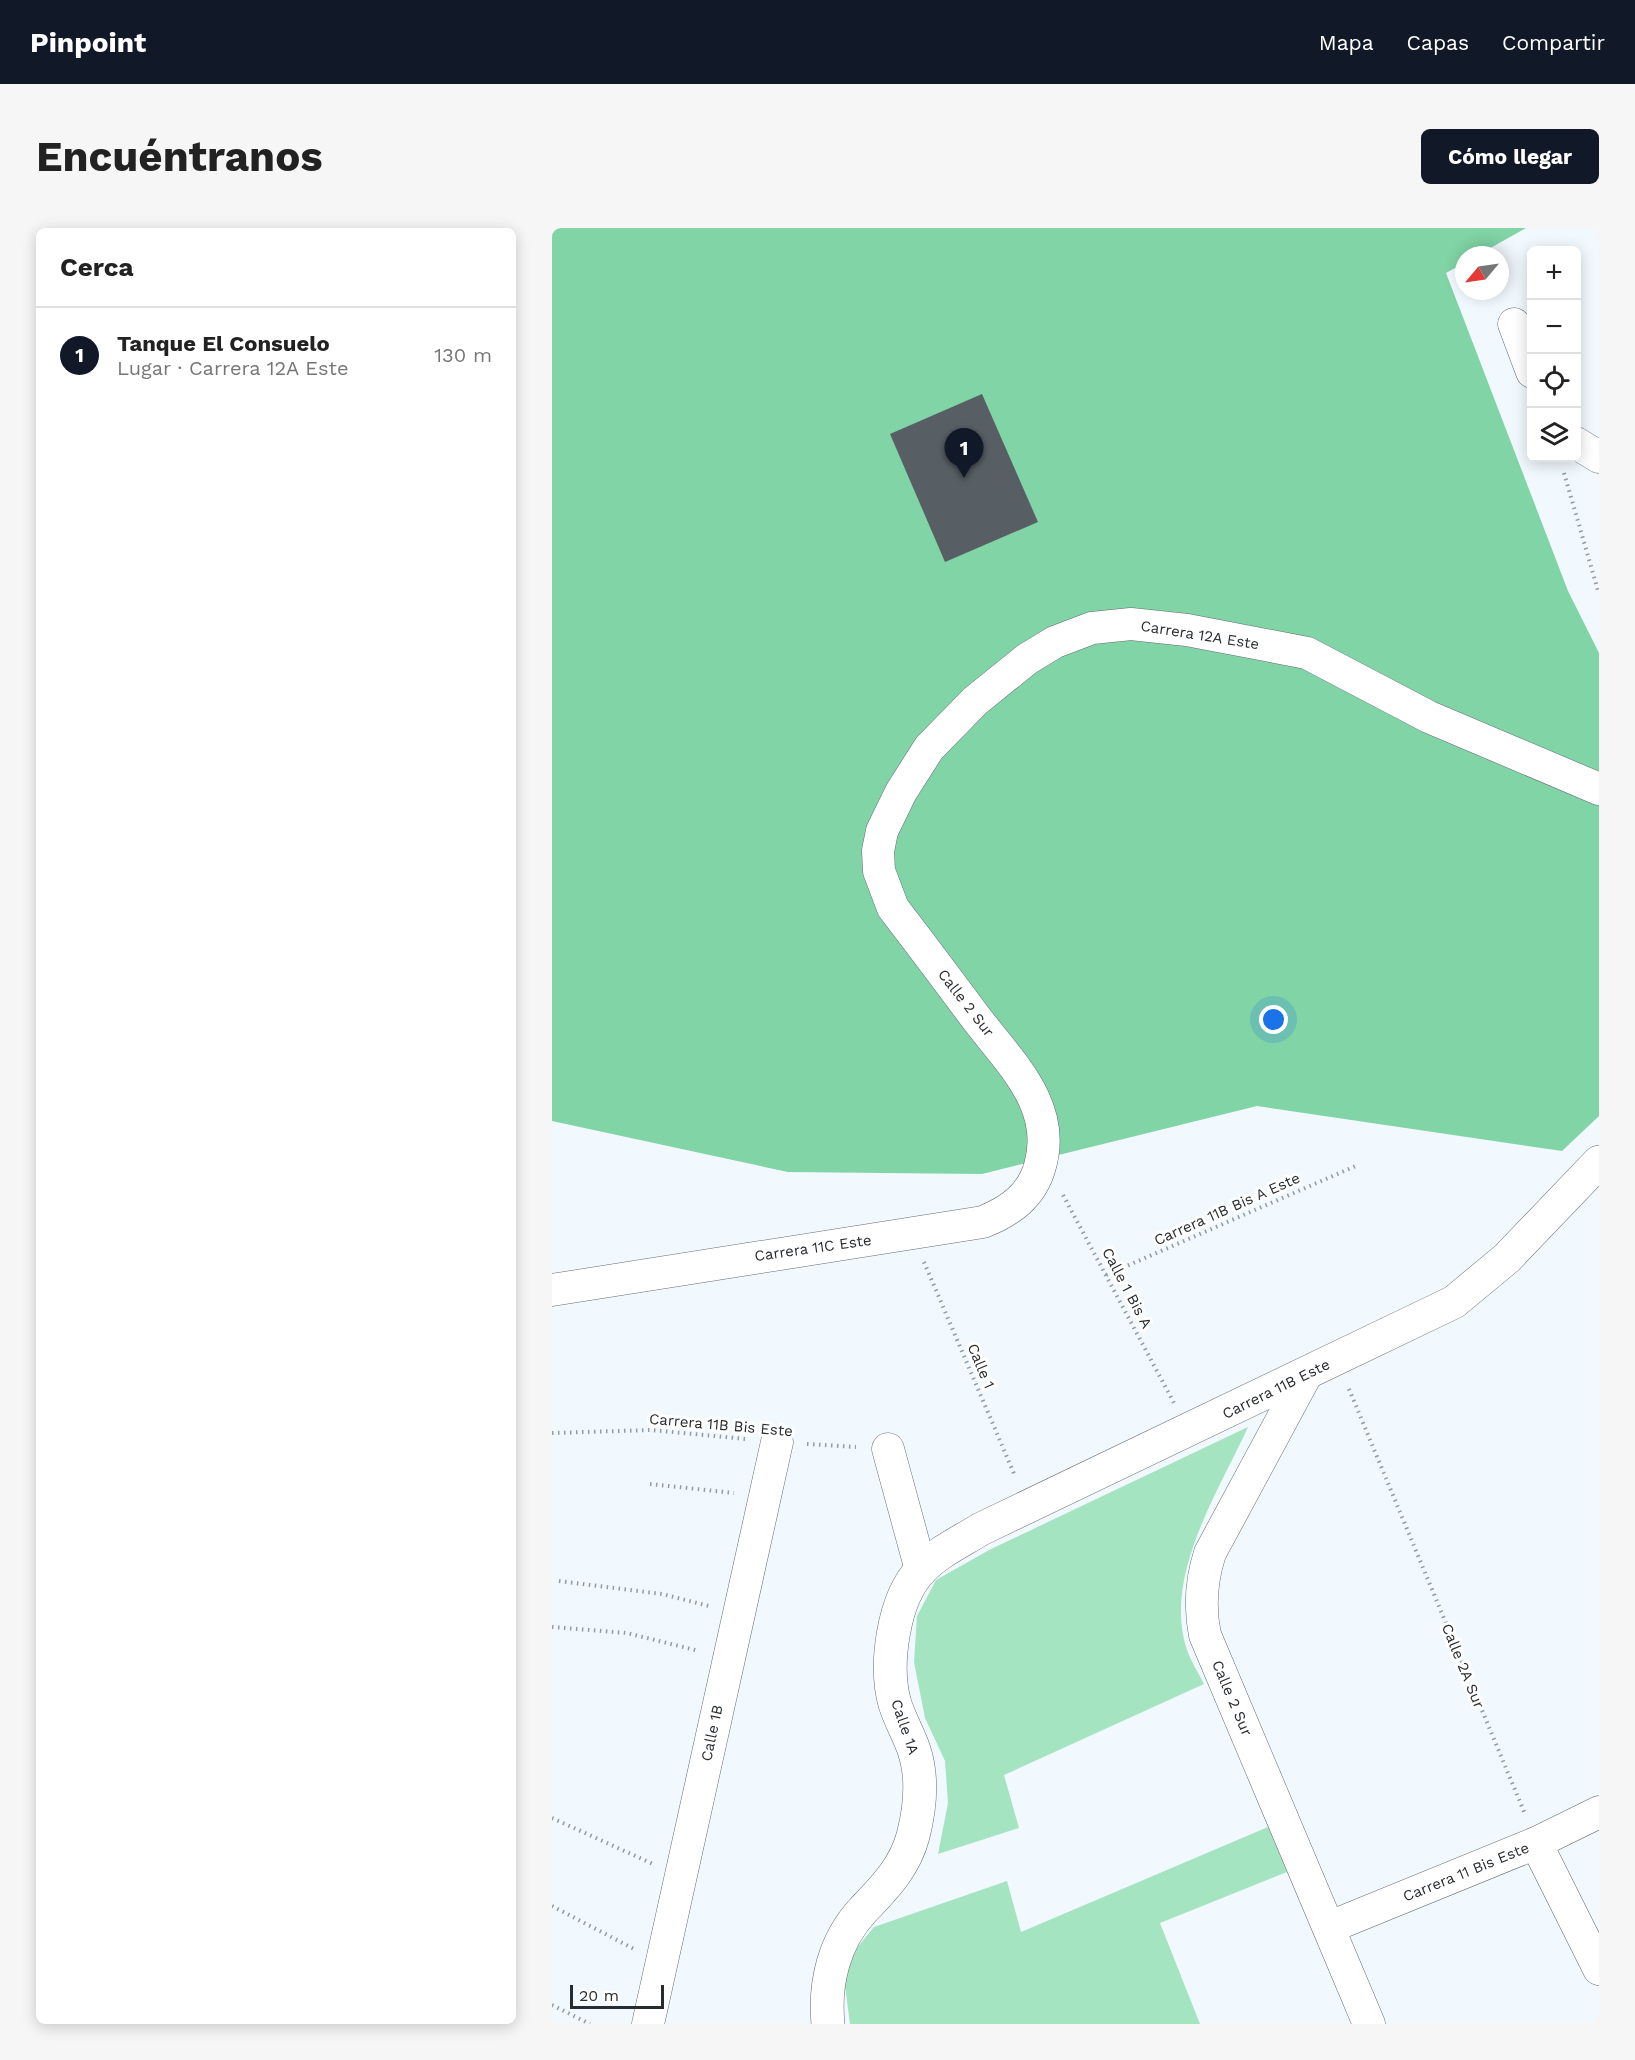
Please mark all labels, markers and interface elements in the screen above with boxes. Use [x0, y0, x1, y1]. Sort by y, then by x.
text: Pinpoint [30, 26, 146, 59]
text: Mapa [1319, 30, 1374, 55]
text: Capas [1407, 30, 1469, 55]
text: Compartir [1502, 30, 1605, 55]
button: Cómo llegar [1421, 129, 1599, 184]
text: Encuéntranos [36, 132, 323, 181]
north arrow [1455, 246, 1509, 300]
map controls [1527, 246, 1581, 462]
button: + [1527, 246, 1581, 300]
text: Cerca [60, 252, 134, 282]
button: − [1527, 300, 1581, 354]
text: Tanque El Consuelo [117, 331, 330, 356]
text: 1 [75, 343, 84, 367]
text: 130 m [434, 343, 492, 367]
button: locate [1527, 354, 1581, 408]
text: Lugar · Carrera 12A Este [117, 356, 349, 380]
button: layers [1527, 408, 1581, 462]
pin: 1 [944, 428, 984, 478]
street label: Carrera 12A Este [1139, 617, 1261, 653]
street label: Calle 2 Sur [934, 966, 998, 1040]
your location [1259, 1005, 1288, 1034]
street label: Carrera 11B Bis A Este [1151, 1169, 1303, 1249]
street label: Carrera 11C Este [753, 1231, 873, 1265]
street label: Calle 1 Bis A [1098, 1245, 1156, 1331]
street label: Calle 1 [963, 1341, 999, 1391]
street label: Carrera 11B Este [1219, 1355, 1333, 1423]
street label: Carrera 11B Bis Este [648, 1410, 794, 1440]
street label: Calle 2A Sur [1438, 1621, 1488, 1711]
street label: Calle 2 Sur [1208, 1657, 1256, 1739]
street label: Calle 1A [887, 1697, 923, 1757]
street label: Calle 1B [697, 1703, 727, 1763]
street label: Carrera 11 Bis Este [1400, 1838, 1532, 1906]
scale bar [570, 1982, 664, 2010]
text: 20 m [579, 1986, 619, 2005]

